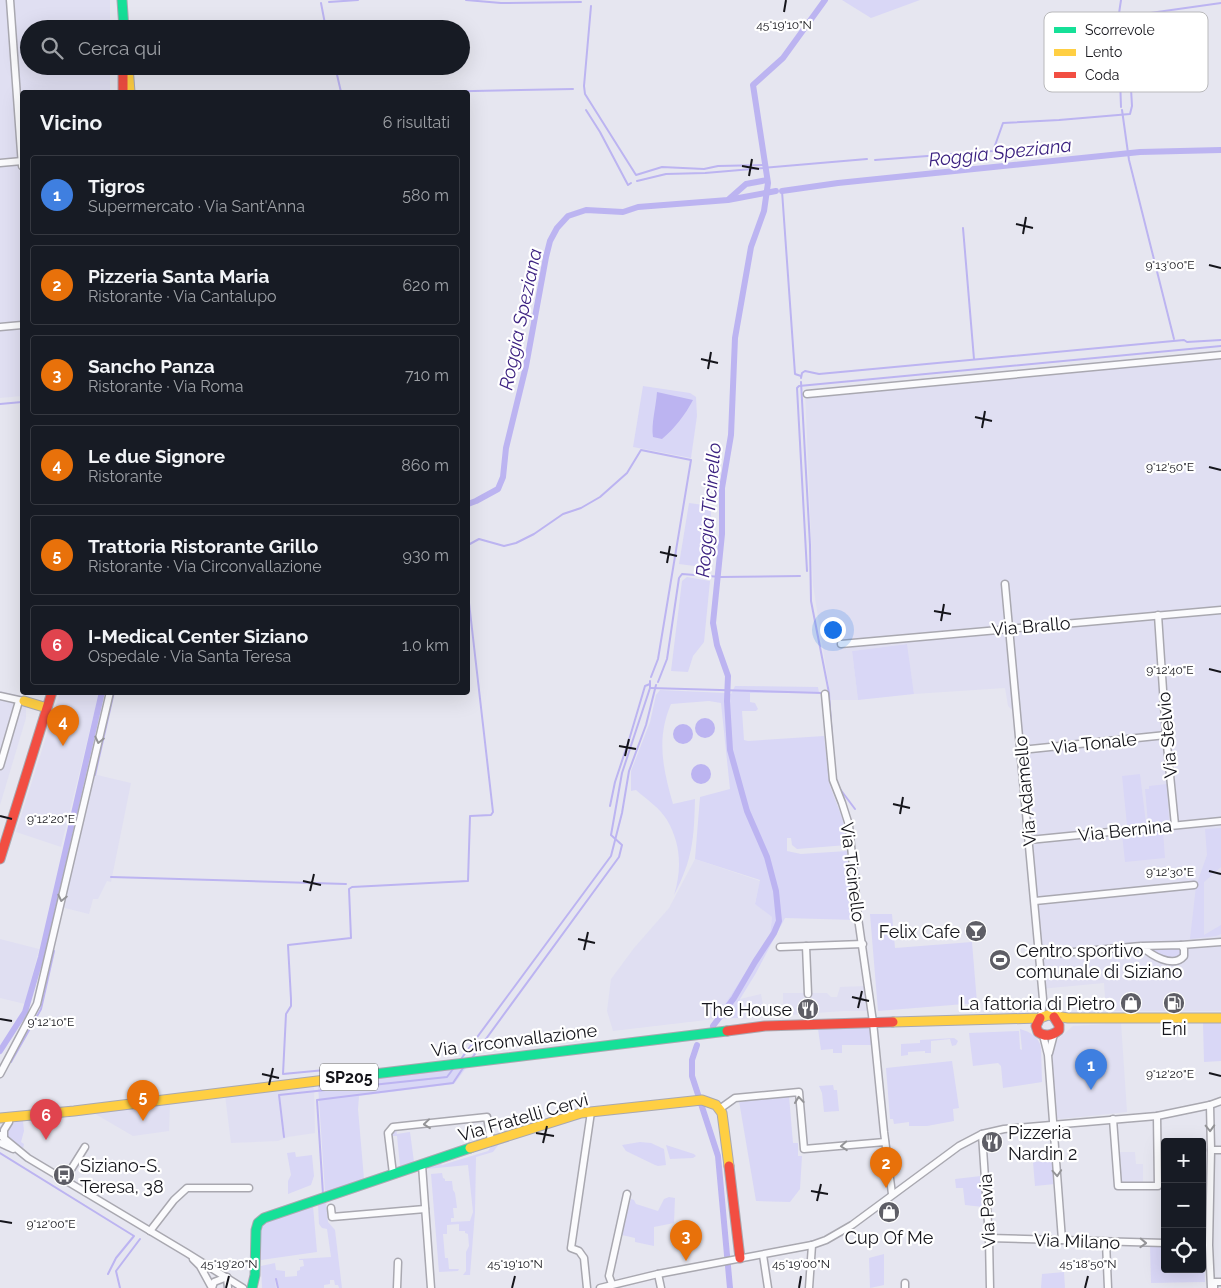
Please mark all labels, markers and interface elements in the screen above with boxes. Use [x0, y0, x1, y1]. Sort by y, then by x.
legend [1044, 12, 1208, 92]
text: 45°19'10"N [756, 18, 812, 32]
search box [20, 20, 470, 75]
text: Scorrevole [1085, 22, 1155, 38]
icon: search [38, 34, 66, 62]
text: Cerca qui [78, 37, 161, 59]
text: Lento [1085, 44, 1122, 60]
text: Coda [1085, 67, 1119, 83]
text: Vicino [40, 110, 102, 135]
text: 6 risultati [383, 113, 450, 132]
water label: Roggia Speziana [927, 134, 1073, 170]
text: Tigros [88, 175, 145, 197]
text: 1 [53, 186, 61, 205]
text: 580 m [402, 186, 449, 205]
text: Supermercato · Via Sant'Anna [88, 197, 305, 216]
water label: Roggia Speziana [494, 246, 546, 392]
text: 9°13'00"E [1145, 258, 1195, 272]
text: Pizzeria Santa Maria [88, 265, 269, 287]
text: 2 [52, 276, 62, 295]
text: 620 m [402, 276, 449, 295]
text: Ristorante · Via Cantalupo [88, 287, 277, 306]
text: Sancho Panza [88, 355, 215, 377]
text: 3 [53, 366, 61, 385]
text: 710 m [405, 366, 449, 385]
text: Ristorante · Via Roma [88, 377, 243, 396]
water label: Roggia Ticinello [691, 442, 725, 578]
text: Le due Signore [88, 445, 225, 467]
text: 4 [52, 456, 62, 475]
text: 860 m [401, 456, 449, 475]
text: 9°12'50"E [1146, 460, 1194, 474]
text: Ristorante [88, 467, 163, 486]
text: Trattoria Ristorante Grillo [88, 535, 318, 557]
text: 5 [53, 546, 61, 565]
text: 930 m [403, 546, 449, 565]
text: Ristorante · Via Circonvallazione [88, 557, 322, 576]
street label: Via Brallo [991, 612, 1072, 640]
your location [820, 617, 846, 643]
text: I-Medical Center Siziano [88, 625, 308, 647]
text: 6 [52, 636, 62, 655]
text: 1.0 km [402, 636, 449, 655]
text: Ospedale · Via Santa Teresa [88, 647, 291, 666]
text: 9°12'40"E [1146, 663, 1194, 677]
street label: Via Stelvio [1153, 691, 1181, 779]
pin: 4 [47, 705, 79, 746]
street label: Via Tonale [1050, 728, 1138, 758]
street label: Via Adamello [1010, 735, 1040, 847]
one-way arrow [94, 736, 104, 744]
text: 9°12'20"E [27, 812, 75, 826]
street label: Via Bernina [1077, 815, 1173, 845]
street label: Via Ticinello [836, 821, 870, 923]
text: 9°12'30"E [1146, 865, 1194, 879]
one-way arrow [57, 894, 68, 903]
bar icon: Felix Cafe [964, 919, 988, 943]
place label: Felix Cafe [879, 921, 960, 942]
place label: Centro sportivo comunale di Siziano [1016, 940, 1183, 982]
sports icon: Centro sportivo comunale di Siziano [988, 948, 1012, 972]
shop icon: La fattoria di Pietro [1119, 991, 1143, 1015]
fuel station icon: Eni [1162, 991, 1186, 1015]
place label: La fattoria di Pietro [959, 993, 1115, 1014]
restaurant icon: The House [796, 997, 820, 1021]
place label: The House [702, 999, 792, 1020]
text: 9°12'10"E [28, 1015, 74, 1029]
place label: Eni [1161, 1018, 1187, 1039]
street label: Via Circonvallazione [430, 1019, 599, 1061]
pin: 1 [1075, 1049, 1107, 1090]
road number: SP205 [320, 1064, 378, 1090]
text: 9°12'20"E [1146, 1067, 1194, 1081]
pin: 5 [127, 1080, 159, 1121]
street label: Via Fratelli Cervi [456, 1088, 590, 1146]
one-way arrow [794, 1096, 805, 1104]
pin: 6 [30, 1099, 62, 1140]
one-way arrow [423, 1118, 431, 1129]
place label: Pizzeria Nardin 2 [1008, 1122, 1077, 1164]
one-way arrow [1205, 1124, 1215, 1132]
restaurant icon: Pizzeria Nardin 2 [980, 1130, 1004, 1154]
map controls [1161, 1138, 1206, 1273]
button: + [1161, 1138, 1206, 1183]
one-way arrow [840, 1140, 848, 1151]
pin: 2 [870, 1147, 902, 1188]
place label: Siziano-S. Teresa, 38 [80, 1155, 164, 1197]
bus stop icon: Siziano-S. Teresa, 38 [52, 1163, 76, 1187]
one-way arrow [1052, 1170, 1063, 1178]
street label: Via Pavia [975, 1173, 999, 1249]
button: − [1161, 1183, 1206, 1228]
shop icon: Cup Of Me [877, 1200, 901, 1224]
text: 9°12'00"E [27, 1217, 75, 1231]
pin: 3 [670, 1220, 702, 1261]
place label: Cup Of Me [845, 1227, 934, 1248]
button: locate [1161, 1228, 1206, 1273]
street label: Via Milano [1034, 1229, 1121, 1253]
one-way arrow [1139, 1237, 1147, 1248]
text: 45°19'20"N [201, 1257, 257, 1271]
text: 45°19'10"N [487, 1257, 543, 1271]
text: 45°19'00"N [772, 1257, 830, 1271]
text: 45°18'50"N [1059, 1257, 1117, 1271]

